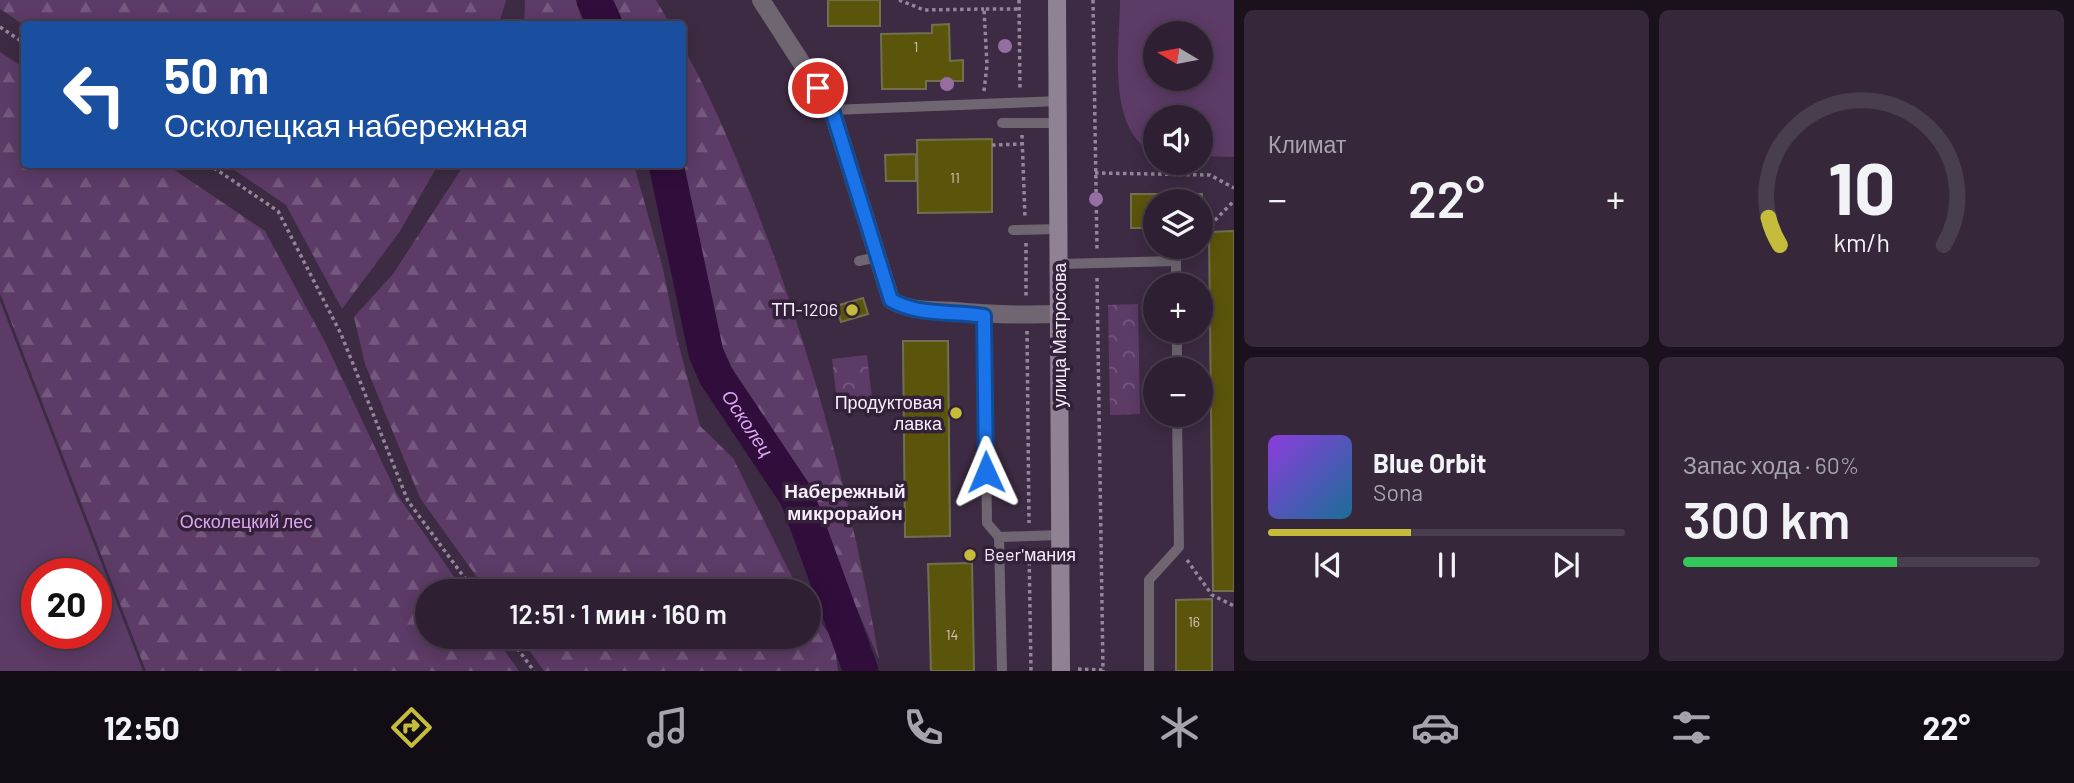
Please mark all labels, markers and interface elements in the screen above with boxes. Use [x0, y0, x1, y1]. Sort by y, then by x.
north arrow [1143, 21, 1213, 91]
map controls [1143, 21, 1213, 427]
house number: 1 [914, 38, 918, 55]
text: 50 m [164, 45, 269, 104]
icon: left [49, 49, 140, 140]
pin [788, 58, 848, 118]
icon: arrive [799, 69, 837, 107]
text: Осколецкая набережная [164, 105, 528, 143]
button: sound [1143, 105, 1213, 175]
text: Климат [1268, 130, 1346, 158]
text: 10 [1828, 142, 1895, 230]
text: 22° [1408, 166, 1485, 228]
house number: 11 [950, 169, 960, 186]
text: − [1268, 175, 1287, 221]
text: + [1606, 175, 1625, 221]
button: layers [1143, 189, 1213, 259]
text: km/h [1833, 226, 1890, 256]
street label: улица Матросова [1048, 262, 1070, 407]
button: + [1143, 273, 1213, 343]
place label: ТП-1206 [772, 298, 838, 320]
marker: ТП-1206 [844, 302, 860, 318]
button: − [1143, 357, 1213, 427]
water label: Осколец [717, 385, 779, 461]
place label: Продуктовая лавка [835, 391, 943, 434]
marker: Продуктовая лавка [948, 405, 964, 421]
position arrow [949, 435, 1023, 509]
text: Blue Orbit [1373, 447, 1486, 478]
text: Запас хода · 60% [1683, 451, 1859, 479]
text: Sona [1373, 478, 1423, 506]
district label: Набережный микрорайон [784, 479, 906, 524]
text: 300 km [1683, 487, 1850, 549]
park label: Осколецкий лес [180, 510, 312, 532]
place label: Beer'мания [984, 543, 1076, 565]
icon: previous [1309, 546, 1347, 584]
icon: pause [1428, 546, 1466, 584]
icon: next [1547, 546, 1585, 584]
marker: Beer'мания [962, 547, 978, 563]
speed limit sign: 20 [21, 558, 112, 649]
text: 12:51 · 1 мин · 160 m [509, 598, 727, 629]
house number: 16 [1188, 613, 1200, 630]
house number: 14 [946, 626, 958, 643]
icon: directions [387, 703, 436, 752]
icon: music [643, 703, 692, 752]
icon: phone [899, 703, 948, 752]
icon: climate [1155, 703, 1204, 752]
icon: car [1411, 703, 1460, 752]
icon: filters [1667, 703, 1716, 752]
text: 12:50 [103, 708, 180, 746]
text: 22° [1923, 708, 1970, 746]

